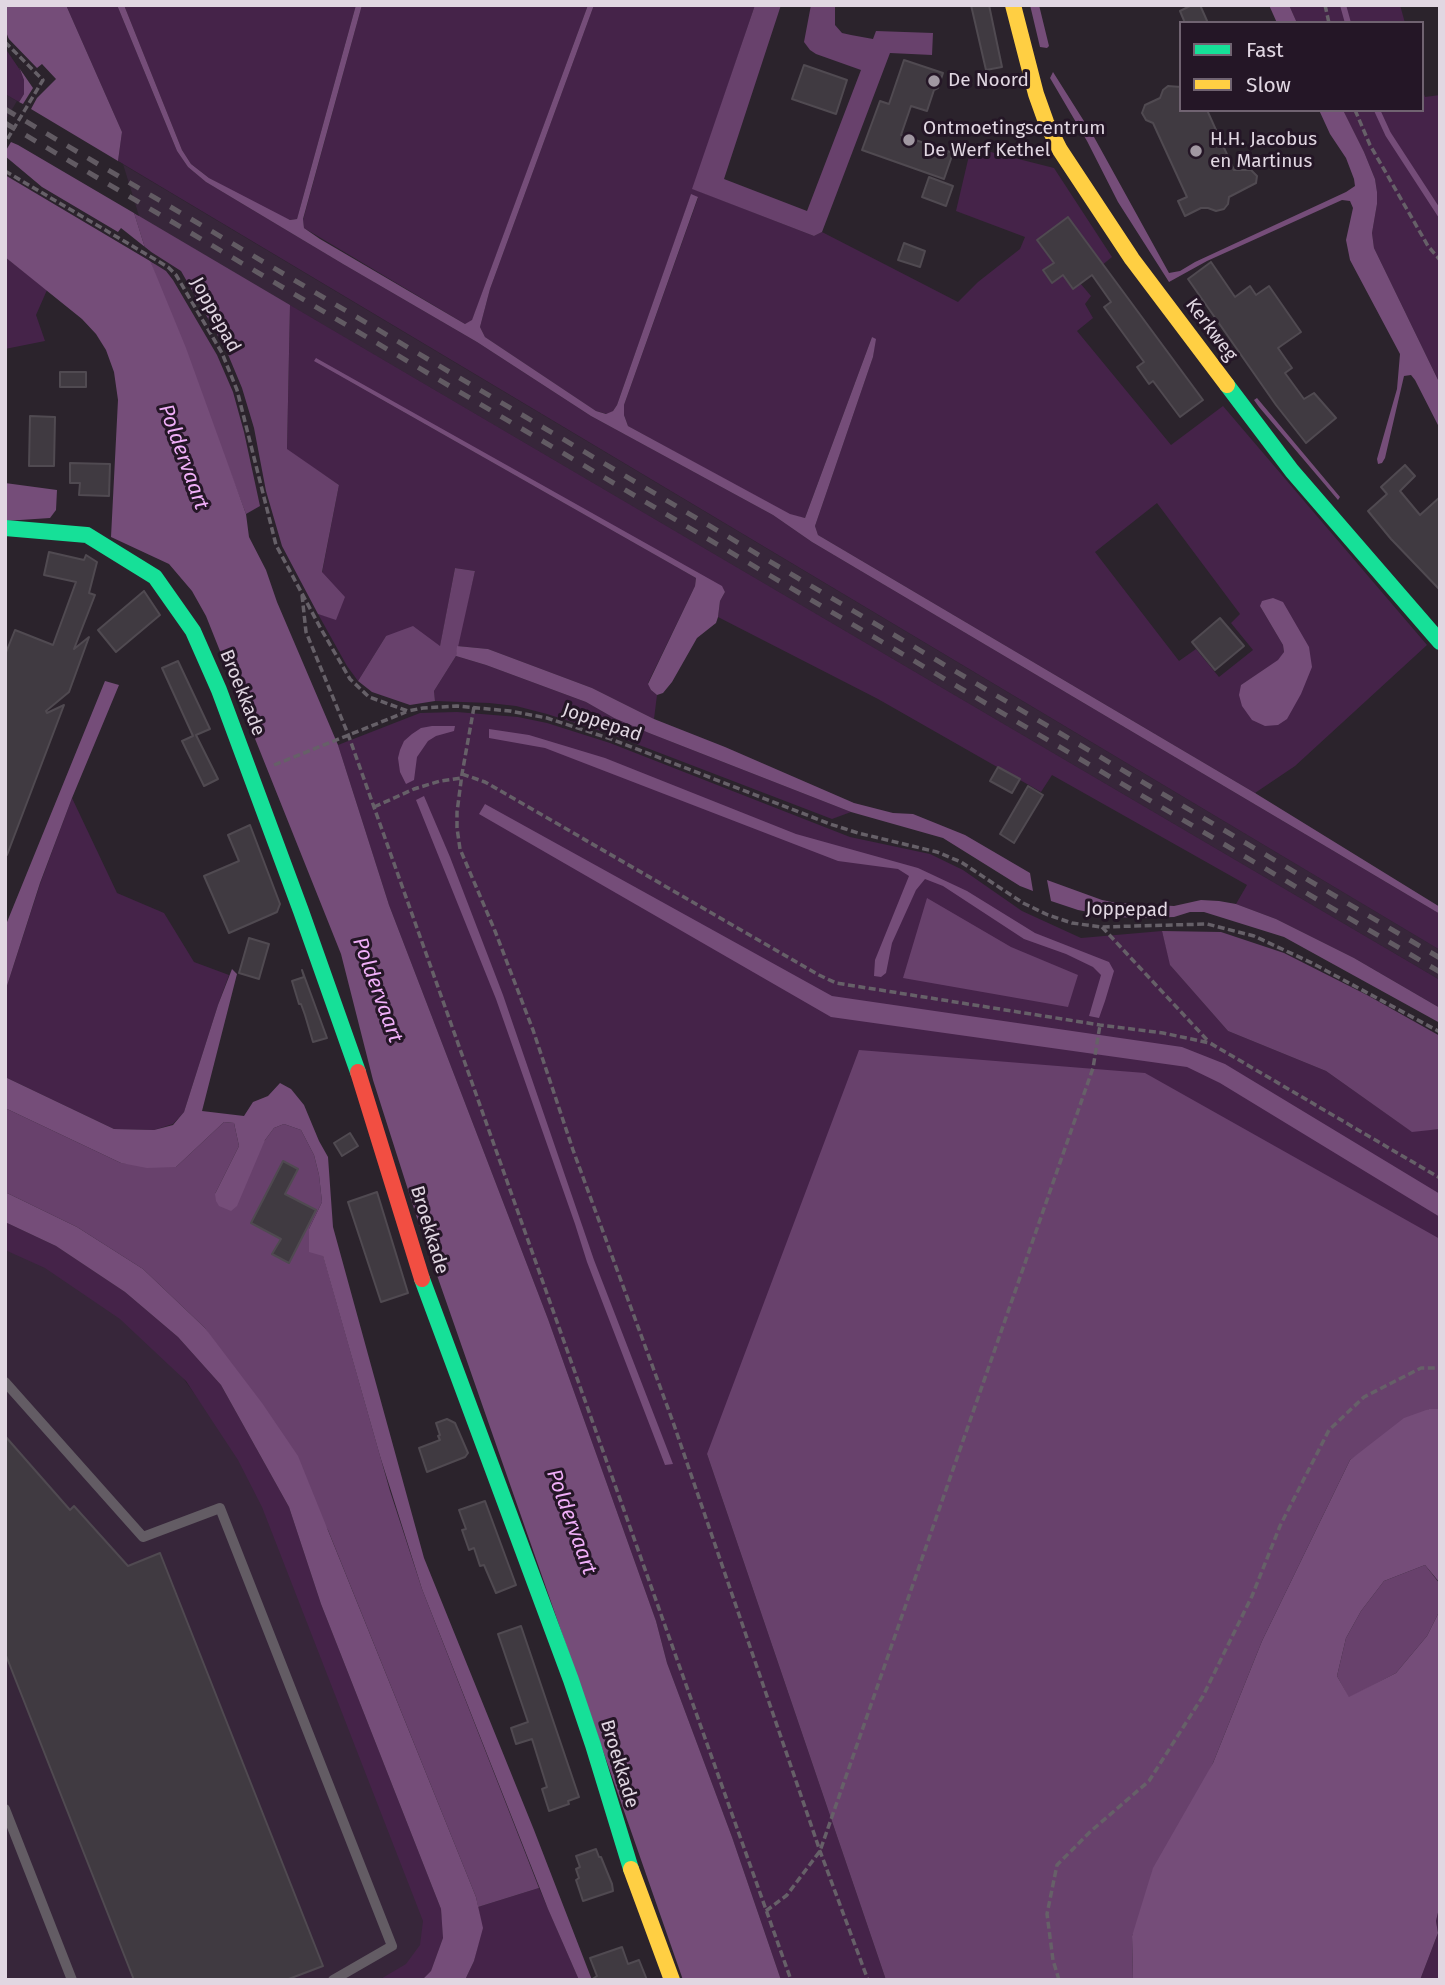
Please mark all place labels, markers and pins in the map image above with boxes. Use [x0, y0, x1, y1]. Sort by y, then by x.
place label: De Noord [948, 70, 1029, 92]
marker: De Noord [926, 73, 942, 89]
place label: Ontmoetingscentrum De Werf Kethel [923, 118, 1106, 162]
place label: H.H. Jacobus en Martinus [1210, 129, 1317, 173]
marker: Ontmoetingscentrum De Werf Kethel [901, 132, 917, 148]
marker: H.H. Jacobus en Martinus [1188, 143, 1204, 159]

